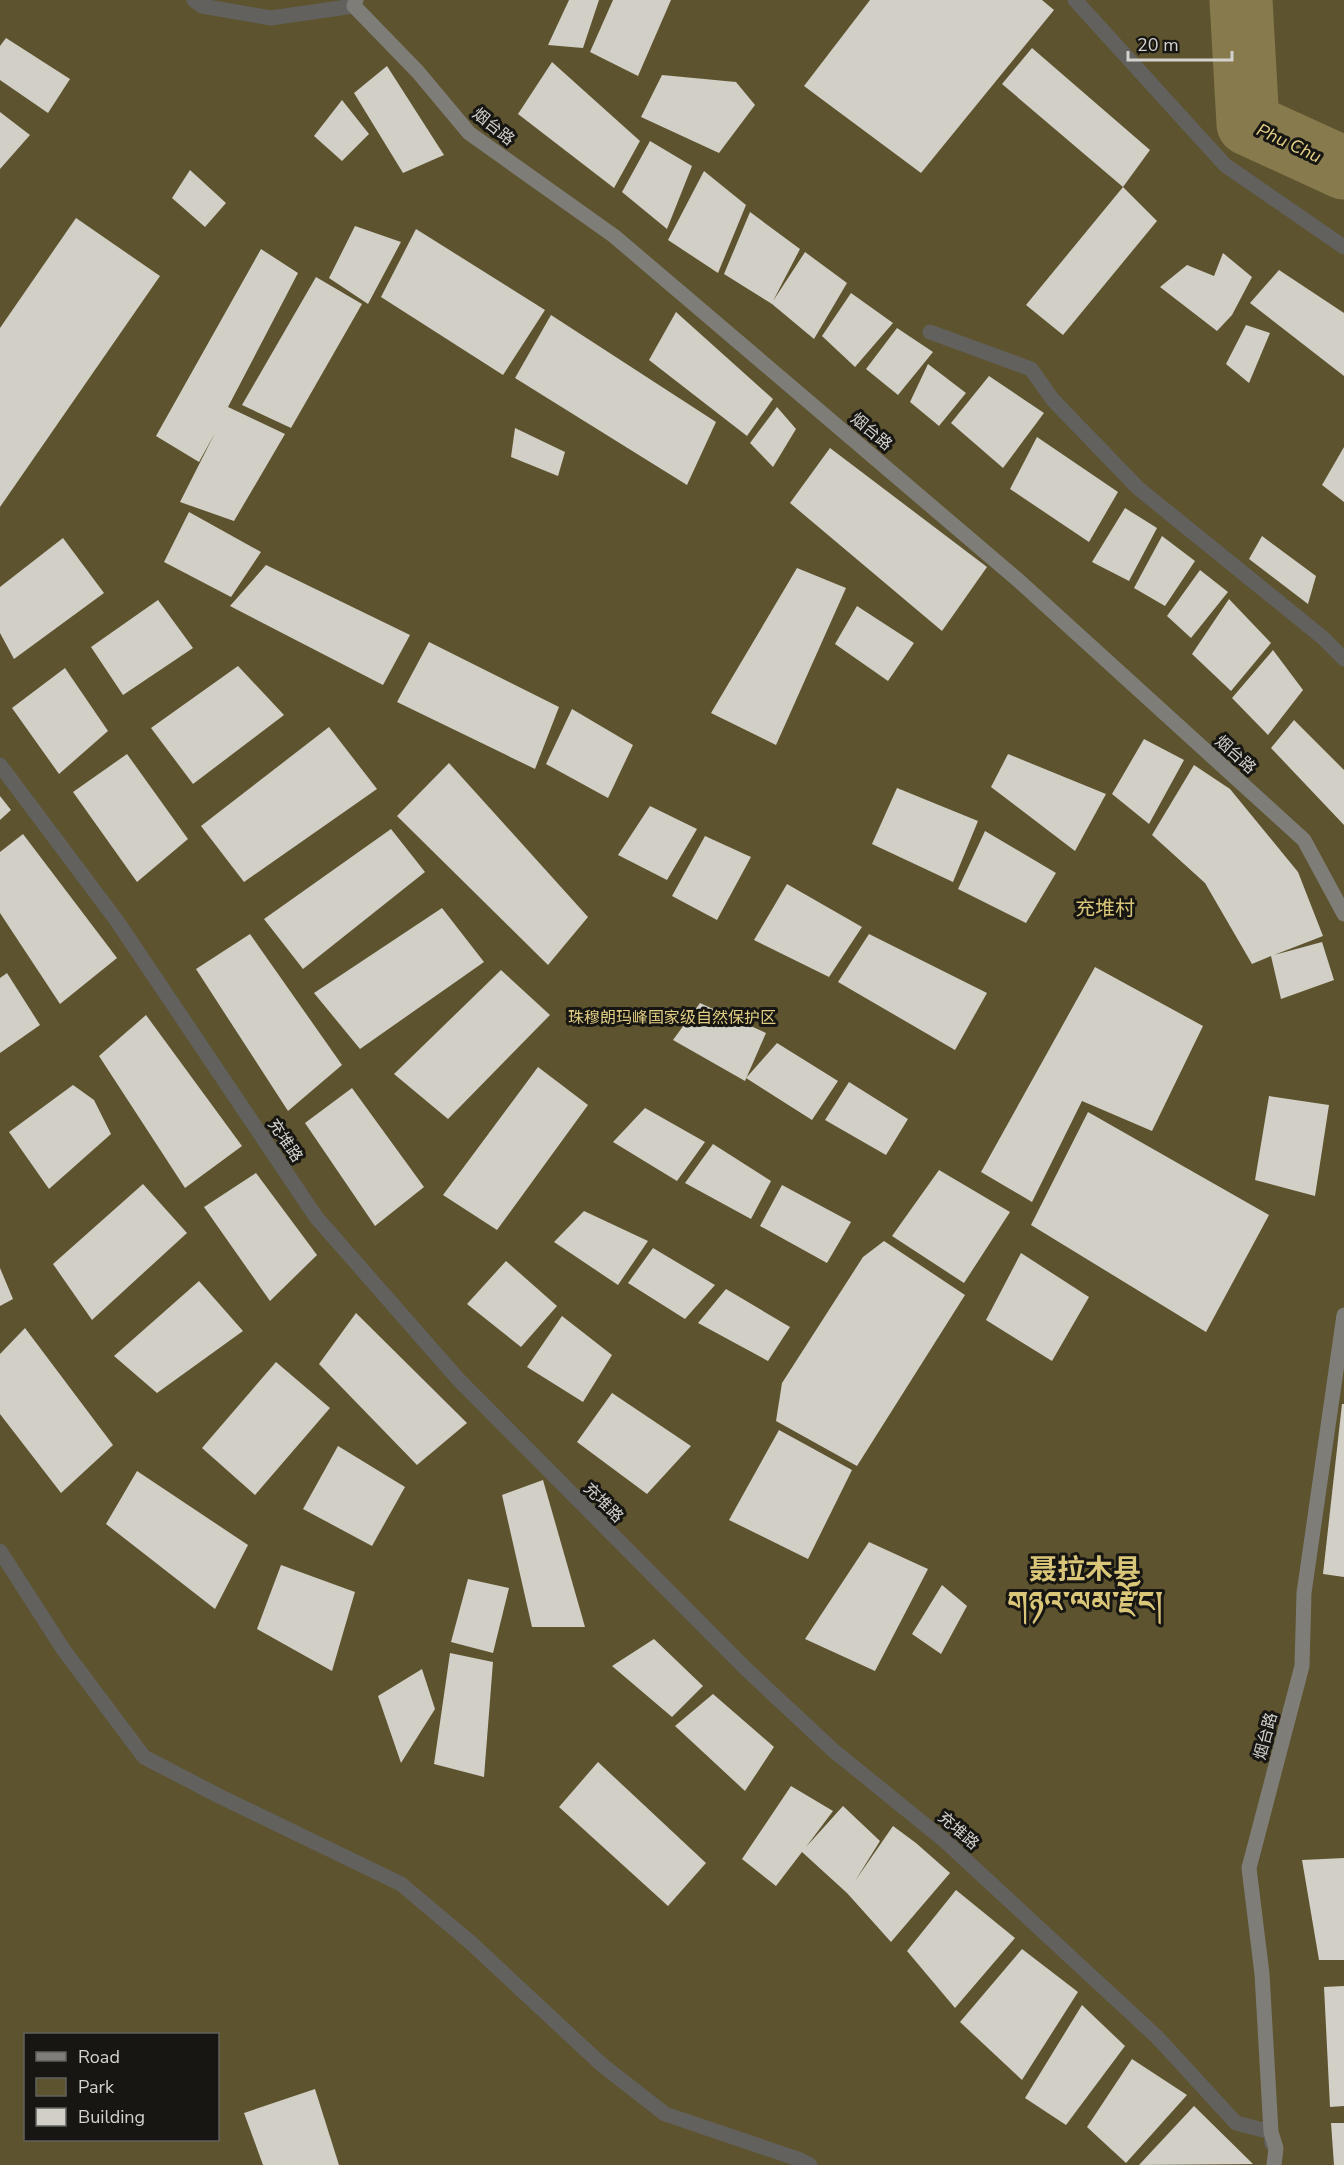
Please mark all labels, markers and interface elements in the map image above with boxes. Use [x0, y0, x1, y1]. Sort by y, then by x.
scale bar [1128, 24, 1232, 62]
text: 20 m [1137, 33, 1179, 57]
street label: 烟台路 [468, 103, 519, 150]
water label: Phu Chu [1253, 118, 1325, 168]
street label: 烟台路 [846, 408, 897, 456]
street label: 烟台路 [1210, 731, 1261, 779]
district label: 充堆村 [1075, 895, 1135, 922]
park label: 珠穆朗玛峰国家级自然保护区 [568, 1007, 776, 1029]
street label: 充堆路 [263, 1115, 308, 1167]
street label: 充堆路 [579, 1478, 628, 1527]
district label: 聂拉木县 གཉའ་ལམ་རྫོང། [1007, 1551, 1163, 1625]
street label: 烟台路 [1249, 1710, 1283, 1762]
street label: 充堆路 [933, 1807, 984, 1855]
legend [24, 2033, 219, 2141]
text: Road [78, 2045, 120, 2069]
text: Park [78, 2075, 115, 2099]
text: Building [78, 2105, 145, 2129]

